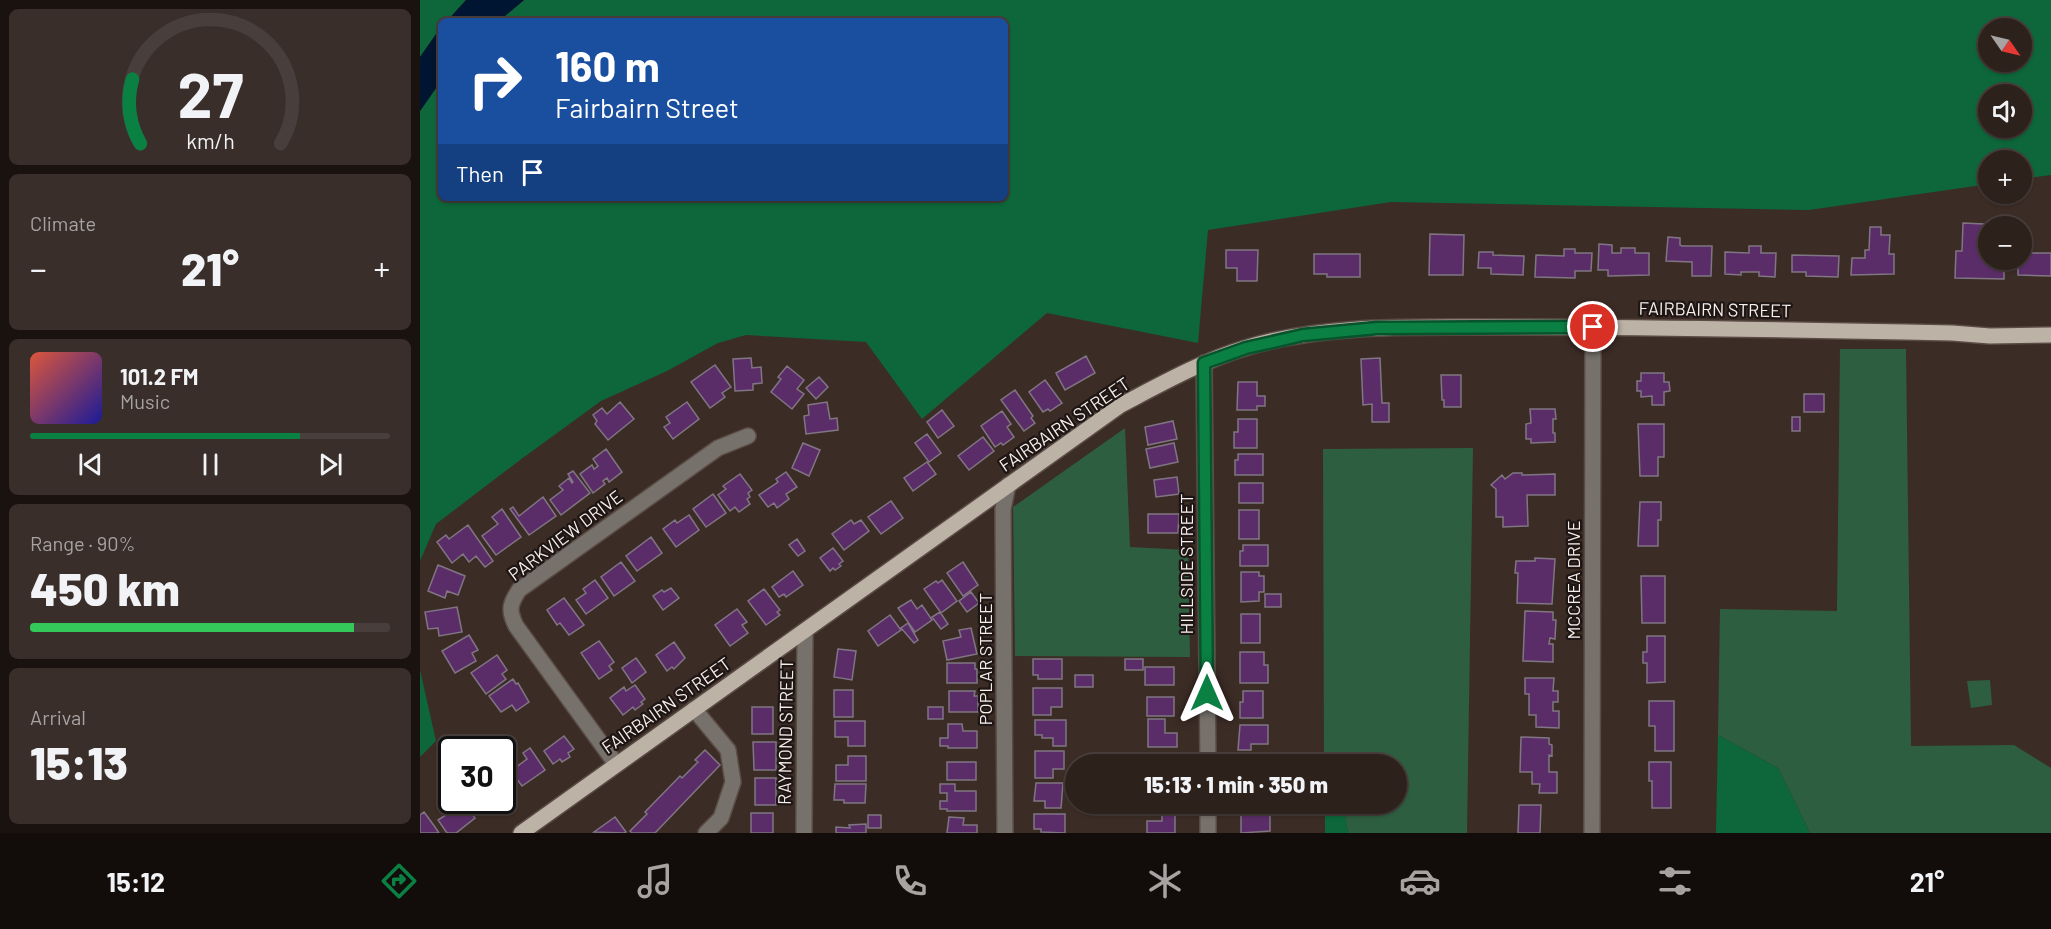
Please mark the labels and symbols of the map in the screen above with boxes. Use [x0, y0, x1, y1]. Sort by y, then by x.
north arrow [1978, 18, 2032, 72]
street label: FAIRBAIRN STREET [1639, 297, 1791, 321]
pin [1567, 301, 1618, 352]
street label: FAIRBAIRN STREET [995, 372, 1133, 476]
street label: PARKVIEW DRIVE [504, 485, 626, 585]
street label: HILLSIDE STREET [1175, 493, 1197, 635]
street label: MCCREA DRIVE [1562, 520, 1584, 640]
street label: POPLAR STREET [974, 593, 996, 725]
street label: FAIRBAIRN STREET [597, 652, 735, 758]
street label: RAYMOND STREET [773, 659, 797, 805]
position arrow [1175, 661, 1239, 725]
speed limit sign: 30 [438, 736, 516, 814]

